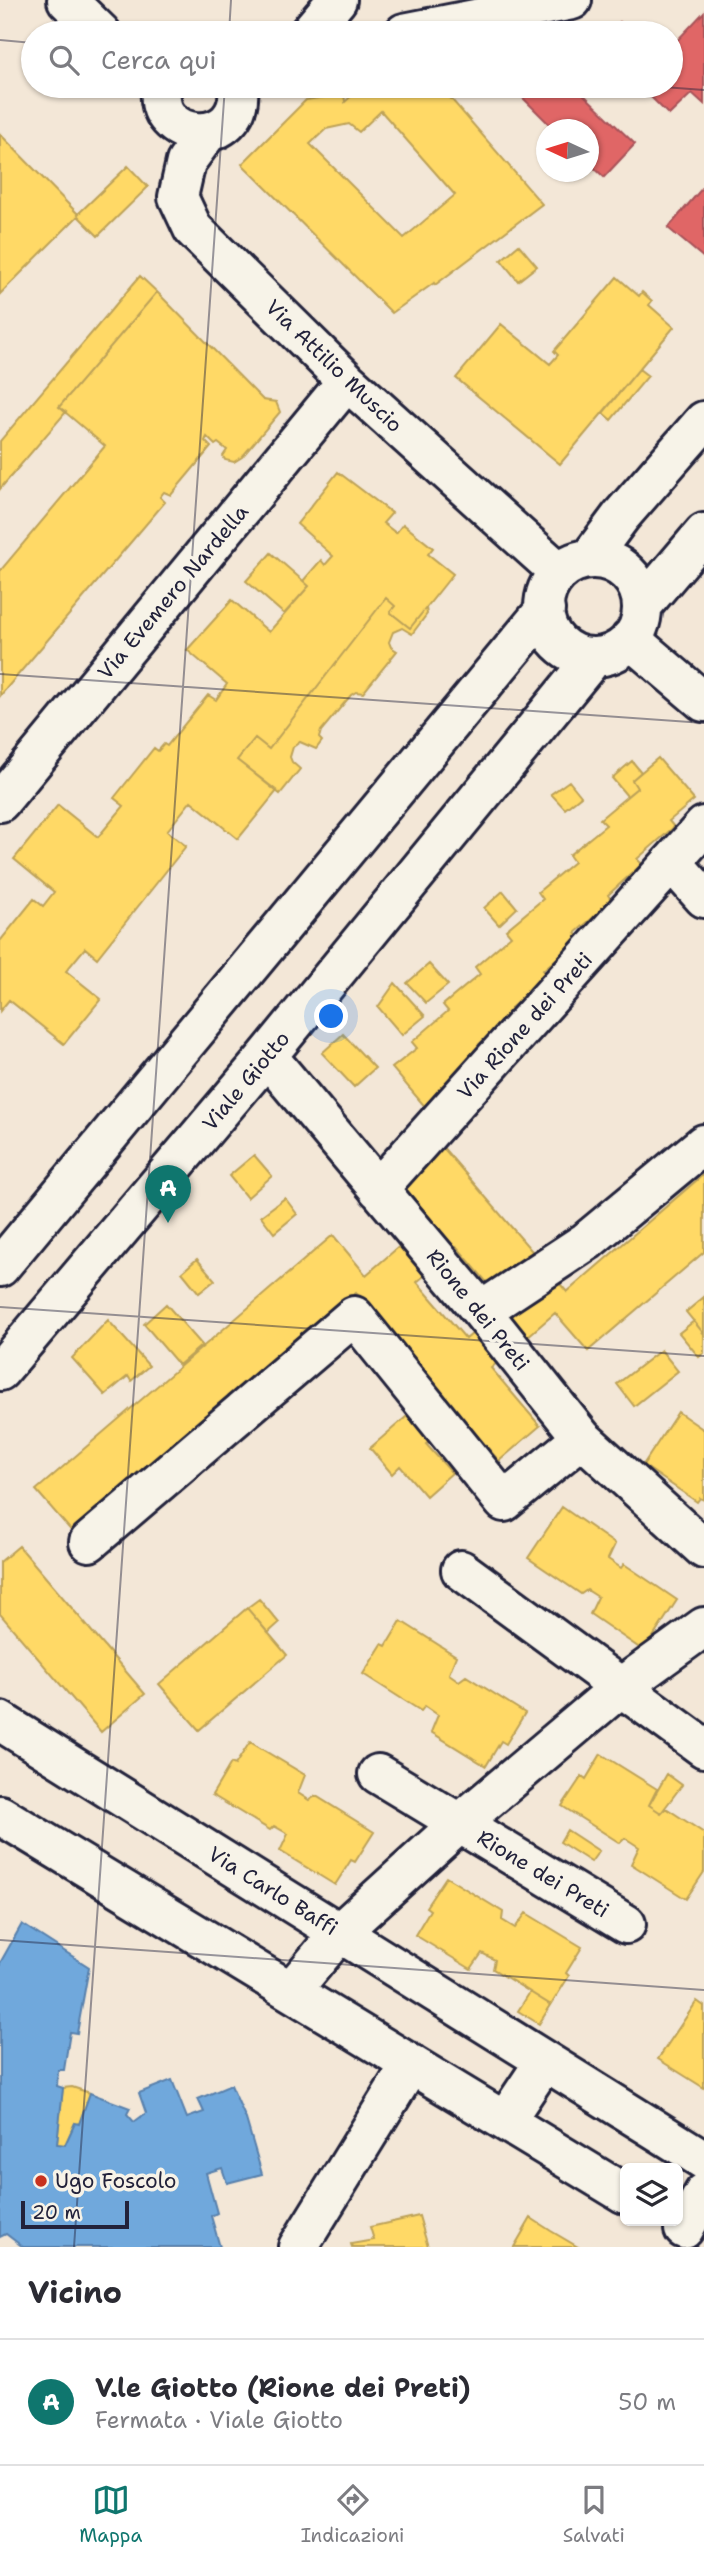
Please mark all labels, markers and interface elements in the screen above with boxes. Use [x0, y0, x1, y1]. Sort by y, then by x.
search box [21, 21, 683, 98]
icon: search [45, 41, 83, 79]
text: Cerca qui [101, 42, 217, 77]
north arrow [536, 119, 599, 182]
street label: Via Attilio Muscio [259, 293, 409, 439]
street label: Via Evemero Nardella [91, 498, 255, 686]
street label: Via Rione dei Preti [451, 946, 599, 1106]
your location [314, 999, 348, 1033]
street label: Viale Giotto [196, 1025, 296, 1137]
pin: A [145, 1165, 191, 1223]
street label: Rione dei Preti [420, 1243, 536, 1377]
street label: Rione dei Preti [472, 1824, 614, 1924]
street label: Via Carlo Baffi [203, 1840, 343, 1942]
map controls [620, 2163, 683, 2226]
button: layers [620, 2163, 683, 2226]
place label: Ugo Foscolo [55, 2167, 176, 2195]
marker: Ugo Foscolo [33, 2173, 49, 2189]
scale bar [21, 2198, 130, 2230]
text: 20 m [32, 2200, 81, 2225]
text: Vicino [28, 2272, 122, 2313]
text: V.le Giotto (Rione dei Preti) [95, 2370, 471, 2405]
text: A [42, 2387, 60, 2417]
text: 50 m [618, 2387, 676, 2417]
text: Fermata · Viale Giotto [95, 2405, 343, 2435]
tab: Mappa [79, 2481, 142, 2548]
tab: Indicazioni [301, 2481, 405, 2548]
tab: Salvati [563, 2481, 625, 2548]

